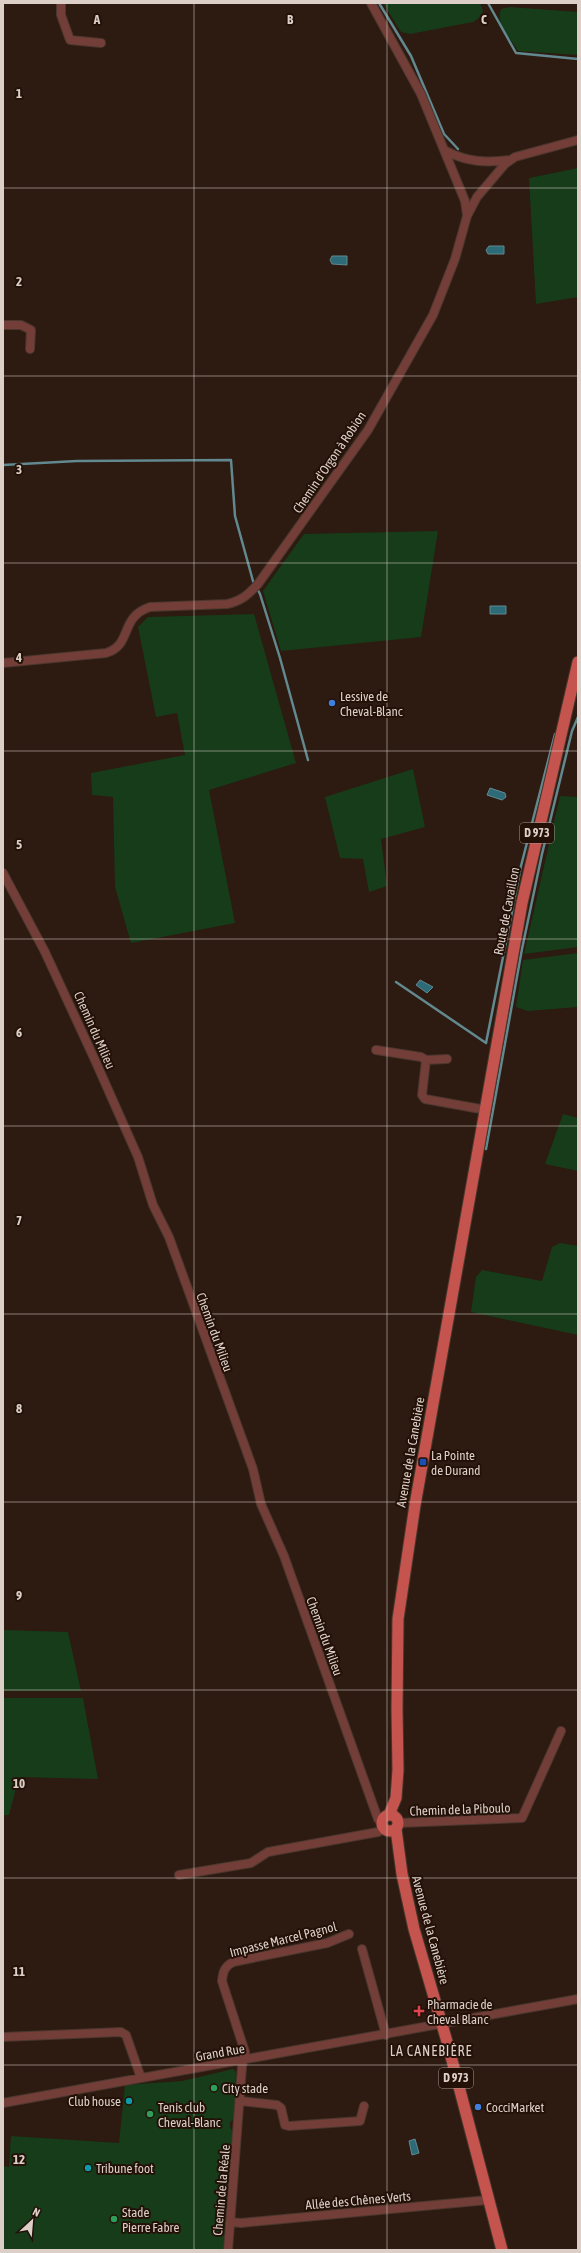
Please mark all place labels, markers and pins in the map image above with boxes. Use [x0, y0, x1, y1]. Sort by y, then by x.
place label: Lessive de Cheval-Blanc [340, 689, 403, 719]
marker: Lessive de Cheval-Blanc [327, 698, 337, 708]
place label: La Pointe de Durand [431, 1448, 481, 1478]
marker: La Pointe de Durand [418, 1457, 428, 1467]
place label: Pharmacie de Cheval Blanc [427, 1997, 493, 2027]
marker: Pharmacie de Cheval Blanc [414, 2006, 424, 2016]
place label: City stade [222, 2081, 268, 2096]
marker: City stade [209, 2083, 219, 2093]
place label: Club house [68, 2094, 121, 2109]
marker: Club house [124, 2096, 134, 2106]
place label: Tenis club Cheval-Blanc [158, 2100, 221, 2130]
place label: CocciMarket [486, 2100, 545, 2115]
marker: CocciMarket [473, 2102, 483, 2112]
marker: Tenis club Cheval-Blanc [145, 2109, 155, 2119]
place label: Tribune foot [96, 2161, 154, 2176]
marker: Tribune foot [83, 2163, 93, 2173]
place label: Stade Pierre Fabre [122, 2205, 179, 2235]
marker: Stade Pierre Fabre [109, 2214, 119, 2224]

